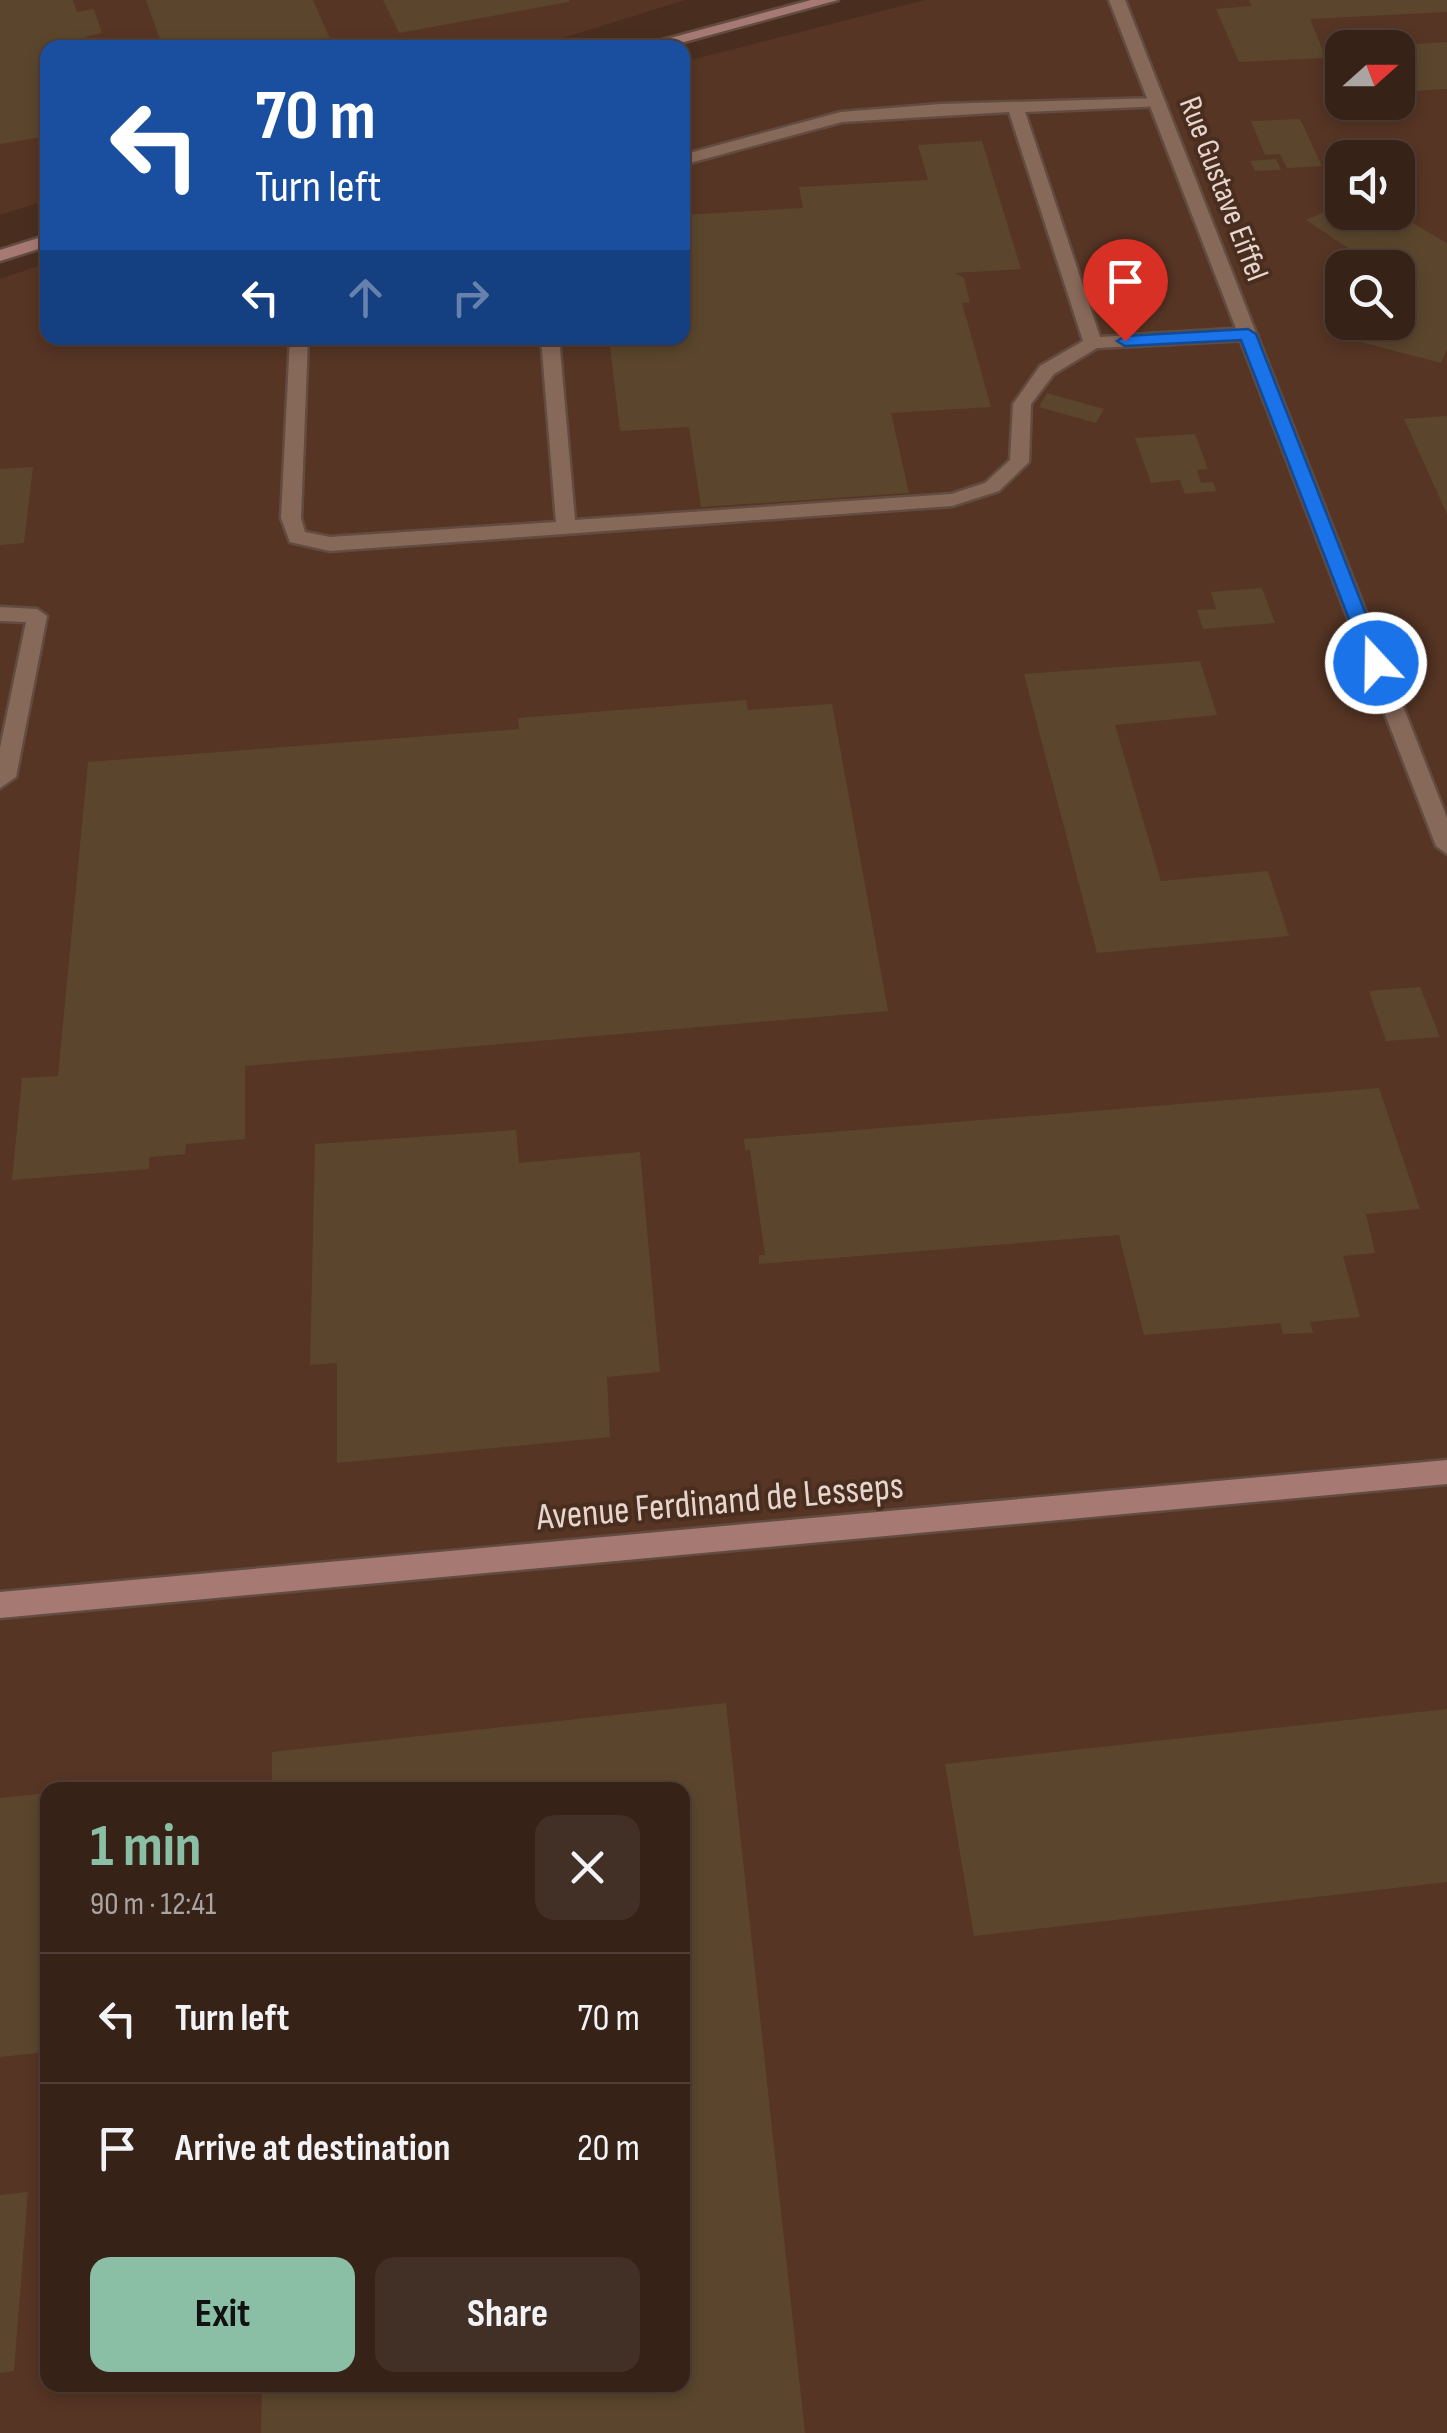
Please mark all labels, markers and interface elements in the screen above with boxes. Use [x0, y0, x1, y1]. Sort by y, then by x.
north arrow [1325, 30, 1415, 120]
map controls [1325, 30, 1415, 340]
text: 70 m [255, 75, 376, 159]
icon: left [90, 80, 220, 210]
street label: Rue Gustave Eiffel [1170, 91, 1276, 287]
button: sound [1325, 140, 1415, 230]
text: Turn left [255, 160, 381, 215]
pin [1083, 239, 1168, 342]
button: search [1325, 250, 1415, 340]
icon: arrive [1098, 254, 1153, 309]
icon: left [233, 270, 288, 325]
icon: ahead [338, 270, 393, 325]
icon: right [443, 270, 498, 325]
position arrow [1324, 611, 1428, 715]
street label: Avenue Ferdinand de Lesseps [534, 1464, 905, 1541]
text: 1 min [90, 1811, 202, 1883]
button: close [535, 1815, 640, 1920]
text: 90 m · 12:41 [90, 1885, 216, 1924]
icon: left [90, 1991, 145, 2046]
text: Turn left [175, 1996, 289, 2041]
text: 70 m [578, 1996, 640, 2041]
icon: arrive [90, 2121, 145, 2176]
text: Arrive at destination [175, 2126, 450, 2171]
text: 20 m [577, 2126, 640, 2171]
button: Exit [90, 2257, 355, 2372]
button: Share [375, 2257, 640, 2372]

